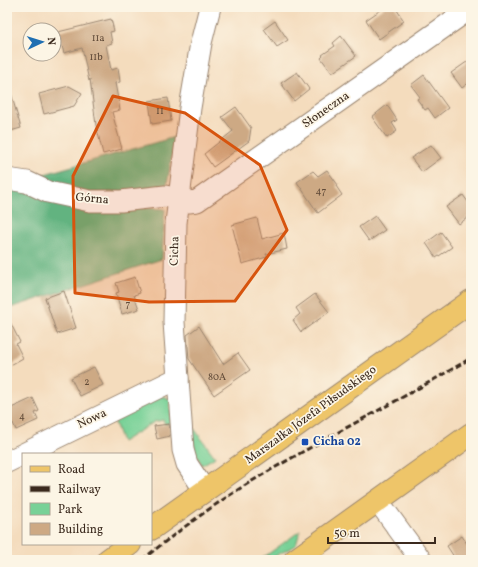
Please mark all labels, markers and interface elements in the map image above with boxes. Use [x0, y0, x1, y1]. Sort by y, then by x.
north arrow [22, 22, 62, 62]
house number: 11a [92, 31, 104, 45]
text: N [43, 37, 58, 46]
house number: 11b [89, 50, 103, 64]
street label: Słoneczna [299, 88, 353, 132]
house number: 11 [156, 104, 164, 118]
house number: 47 [316, 184, 327, 198]
street label: Górna [75, 190, 109, 208]
street label: Cicha [166, 236, 184, 266]
house number: 7 [126, 297, 131, 311]
street label: Marszałka Józefa Piłsudskiego [242, 362, 380, 468]
house number: 80A [208, 370, 226, 384]
house number: 2 [84, 375, 90, 389]
street label: Nowa [75, 405, 109, 433]
house number: 4 [19, 409, 25, 423]
place label: Cicha 02 [313, 434, 361, 450]
marker: Cicha 02 [300, 437, 310, 447]
legend [22, 453, 152, 545]
text: Road [58, 462, 85, 478]
text: Railway [58, 482, 101, 498]
text: Park [58, 502, 83, 518]
scale bar [328, 519, 435, 545]
text: Building [58, 522, 103, 538]
text: 50 m [334, 526, 360, 542]

